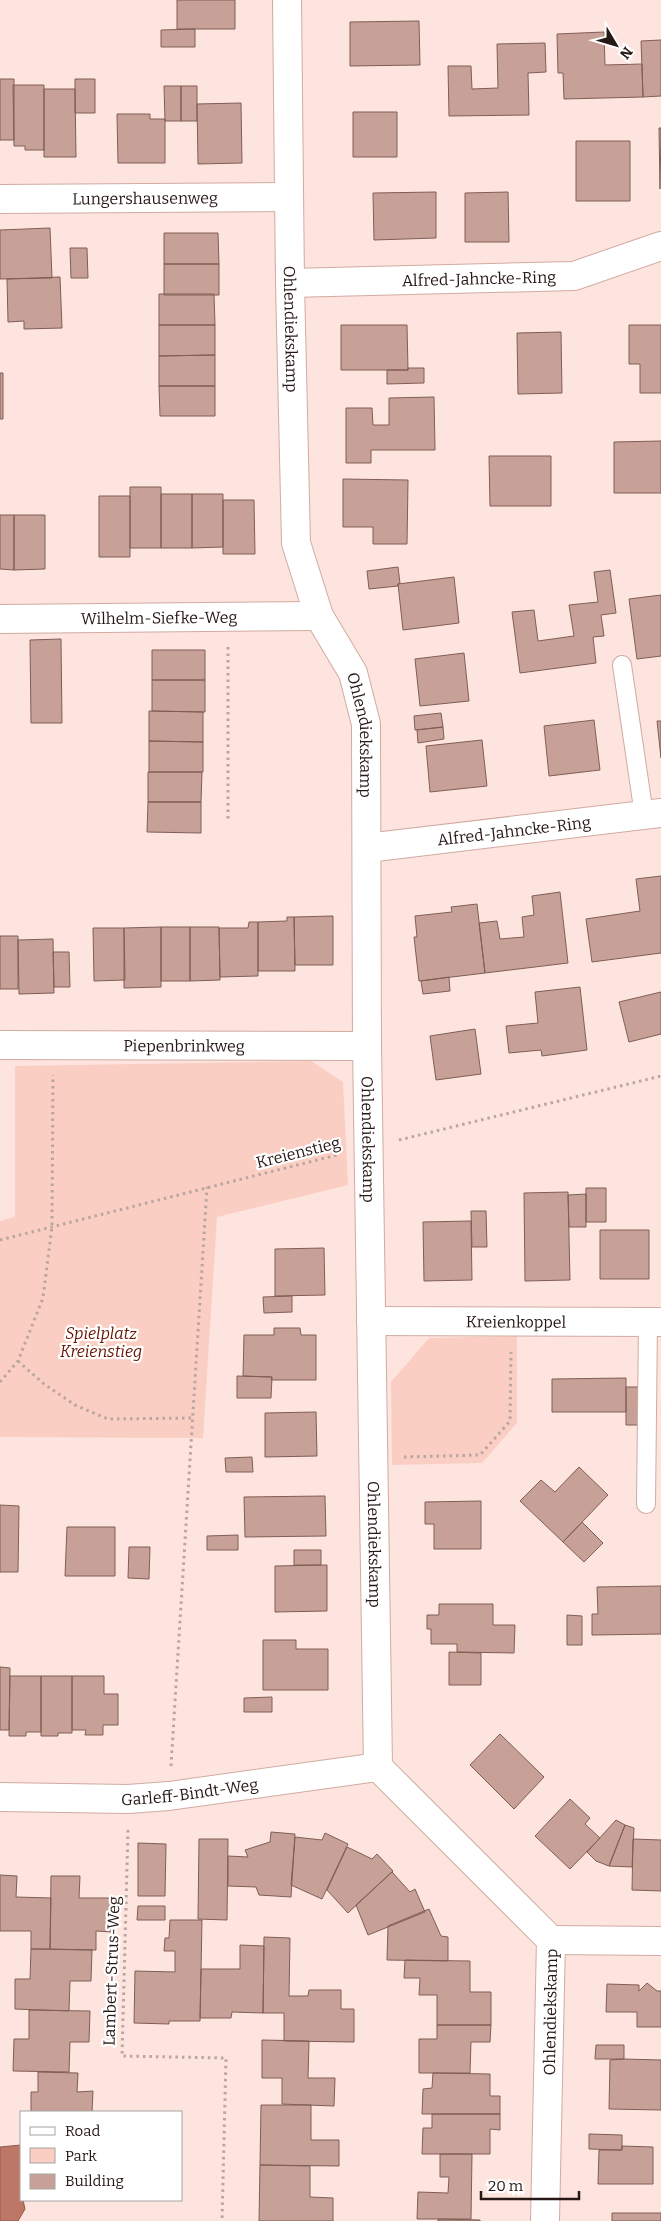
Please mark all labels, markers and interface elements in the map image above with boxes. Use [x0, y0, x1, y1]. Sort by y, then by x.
north arrow [591, 20, 641, 70]
text: N [616, 43, 636, 62]
street label: Lungershausenweg [72, 188, 218, 209]
street label: Ohlendiekskamp [280, 265, 302, 393]
street label: Alfred-Jahncke-Ring [402, 267, 556, 290]
street label: Wilhelm-Siefke-Weg [81, 608, 237, 628]
street label: Ohlendiekskamp [343, 670, 375, 798]
street label: Alfred-Jahncke-Ring [436, 812, 592, 850]
street label: Piepenbrinkweg [123, 1036, 245, 1056]
street label: Ohlendiekskamp [357, 1076, 378, 1203]
street label: Kreienstieg [254, 1133, 342, 1172]
street label: Kreienkoppel [466, 1312, 567, 1332]
park label: Spielplatz Kreienstieg [60, 1324, 142, 1361]
street label: Ohlendiekskamp [364, 1481, 385, 1608]
street label: Garleff-Bindt-Weg [121, 1775, 259, 1809]
street label: Lambert-Strus-Weg [99, 1896, 124, 2046]
street label: Ohlendiekskamp [540, 1949, 561, 2076]
legend [20, 2111, 182, 2201]
text: Road [65, 2122, 100, 2140]
text: Park [65, 2147, 97, 2165]
scale bar [481, 2168, 578, 2200]
text: Building [65, 2172, 124, 2190]
text: 20 m [488, 2177, 524, 2195]

